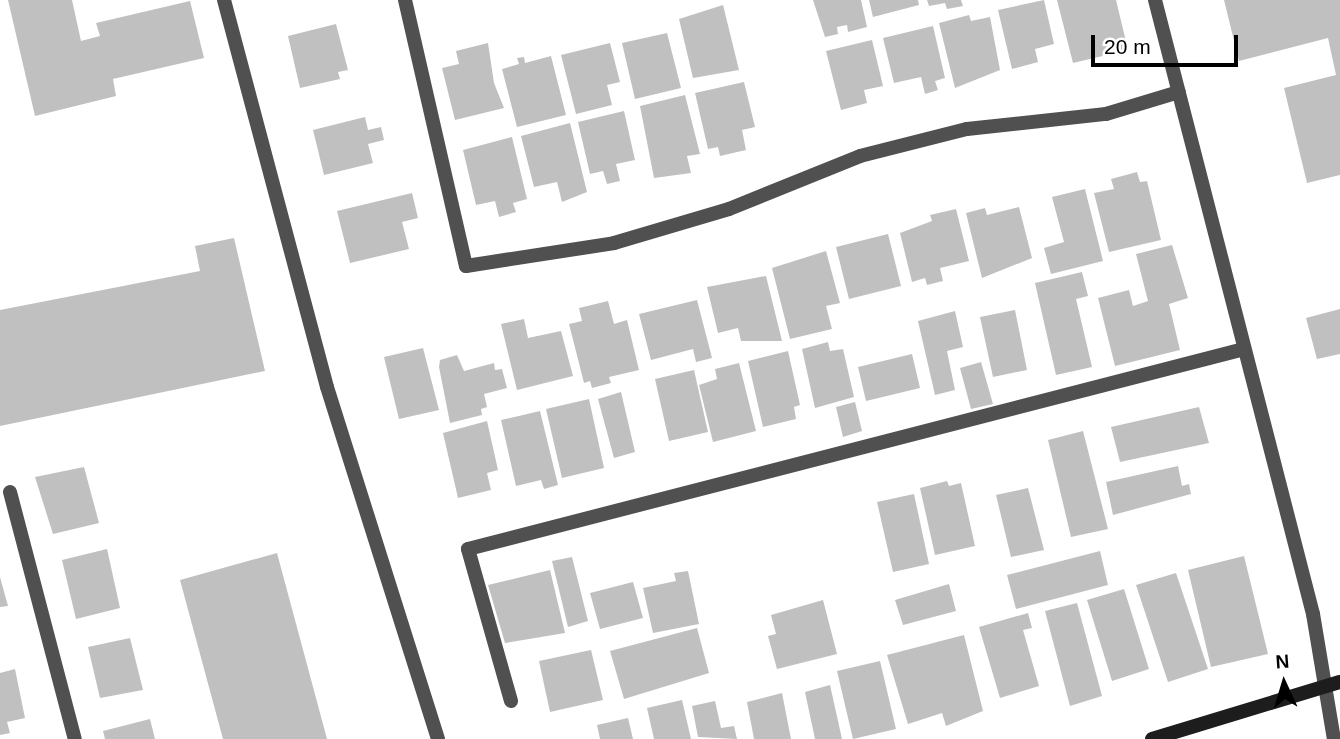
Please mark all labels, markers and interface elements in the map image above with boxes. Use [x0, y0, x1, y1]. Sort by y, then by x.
scale bar [1095, 21, 1242, 65]
text: 20 m [1104, 35, 1151, 58]
north arrow [1249, 648, 1319, 718]
text: N [1275, 651, 1290, 673]

